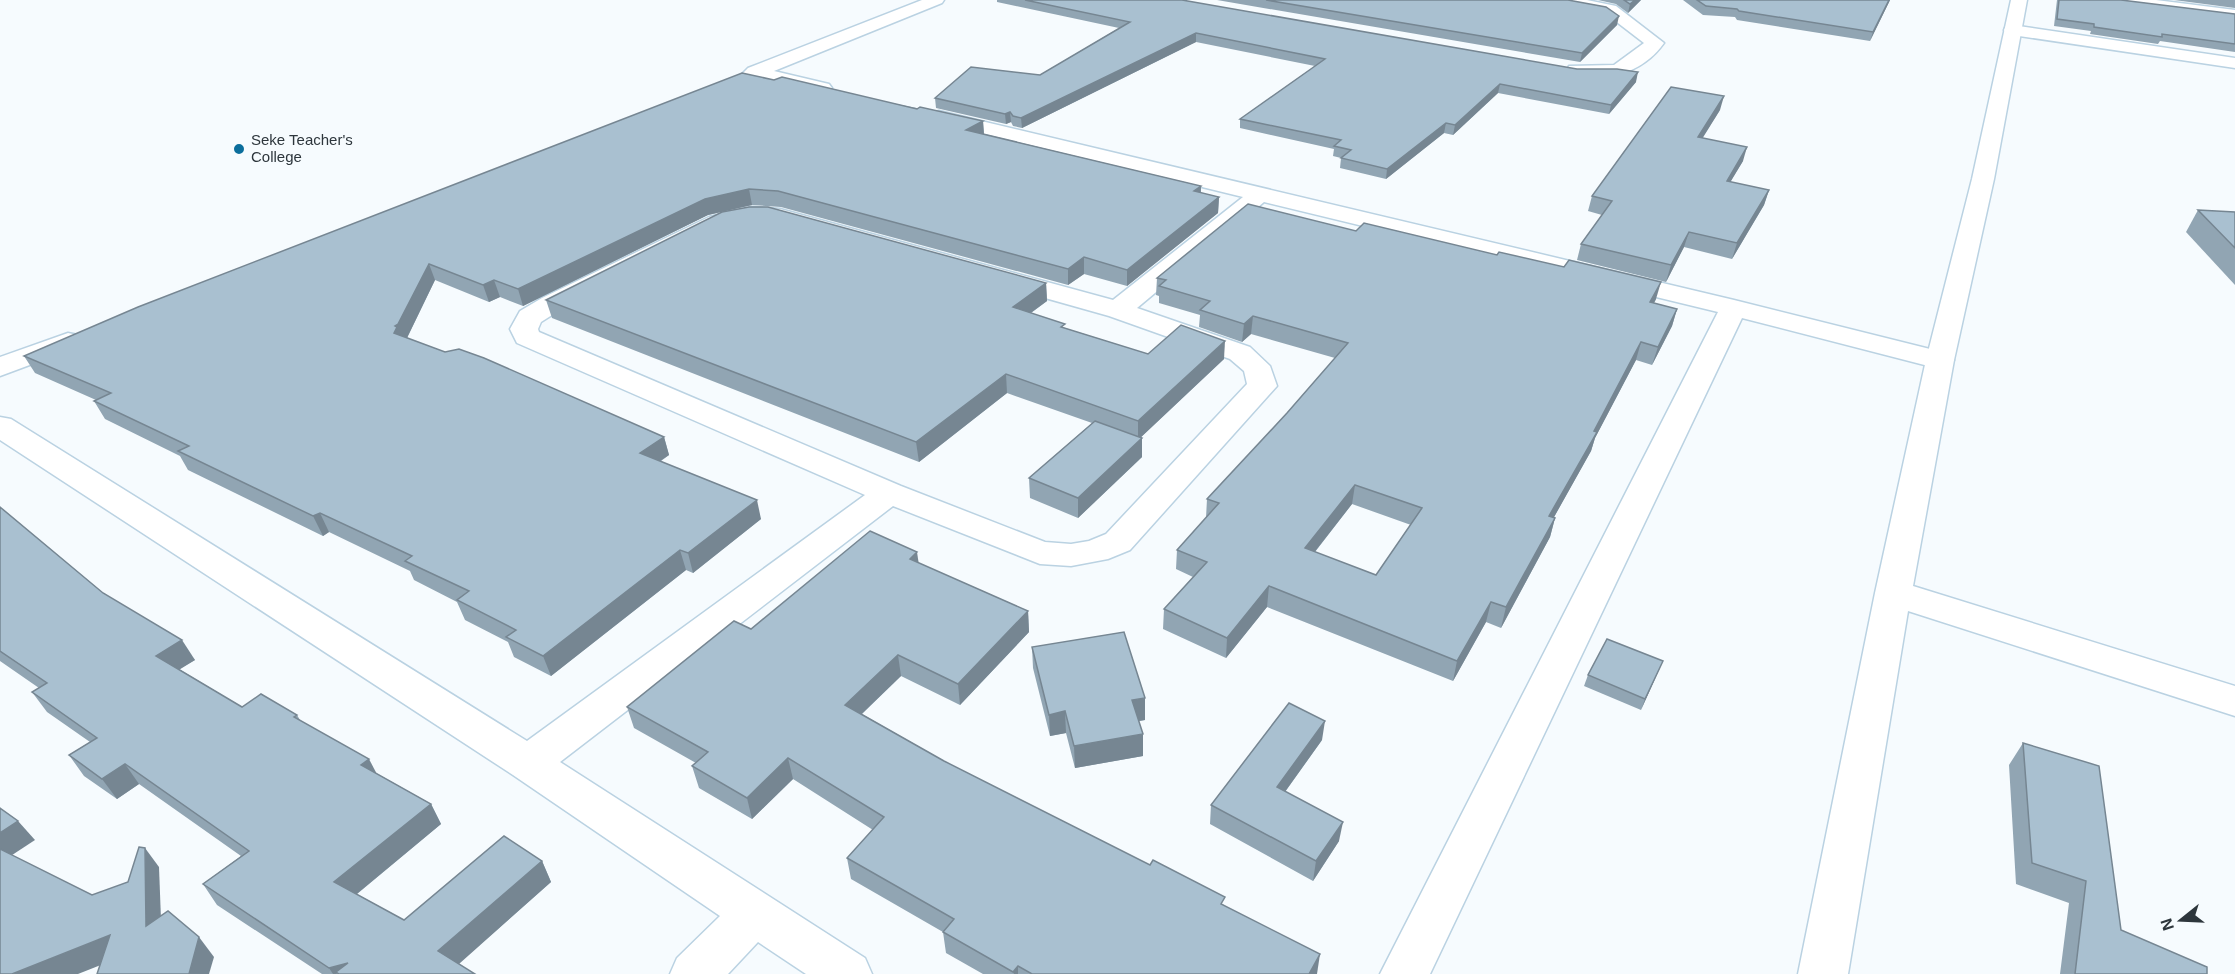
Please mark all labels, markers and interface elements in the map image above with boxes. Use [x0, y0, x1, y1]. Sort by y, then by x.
place label: Seke Teacher's College [251, 131, 353, 165]
marker: Seke Teacher's College [232, 142, 246, 156]
north arrow [2151, 890, 2211, 950]
text: N [2157, 916, 2177, 933]

